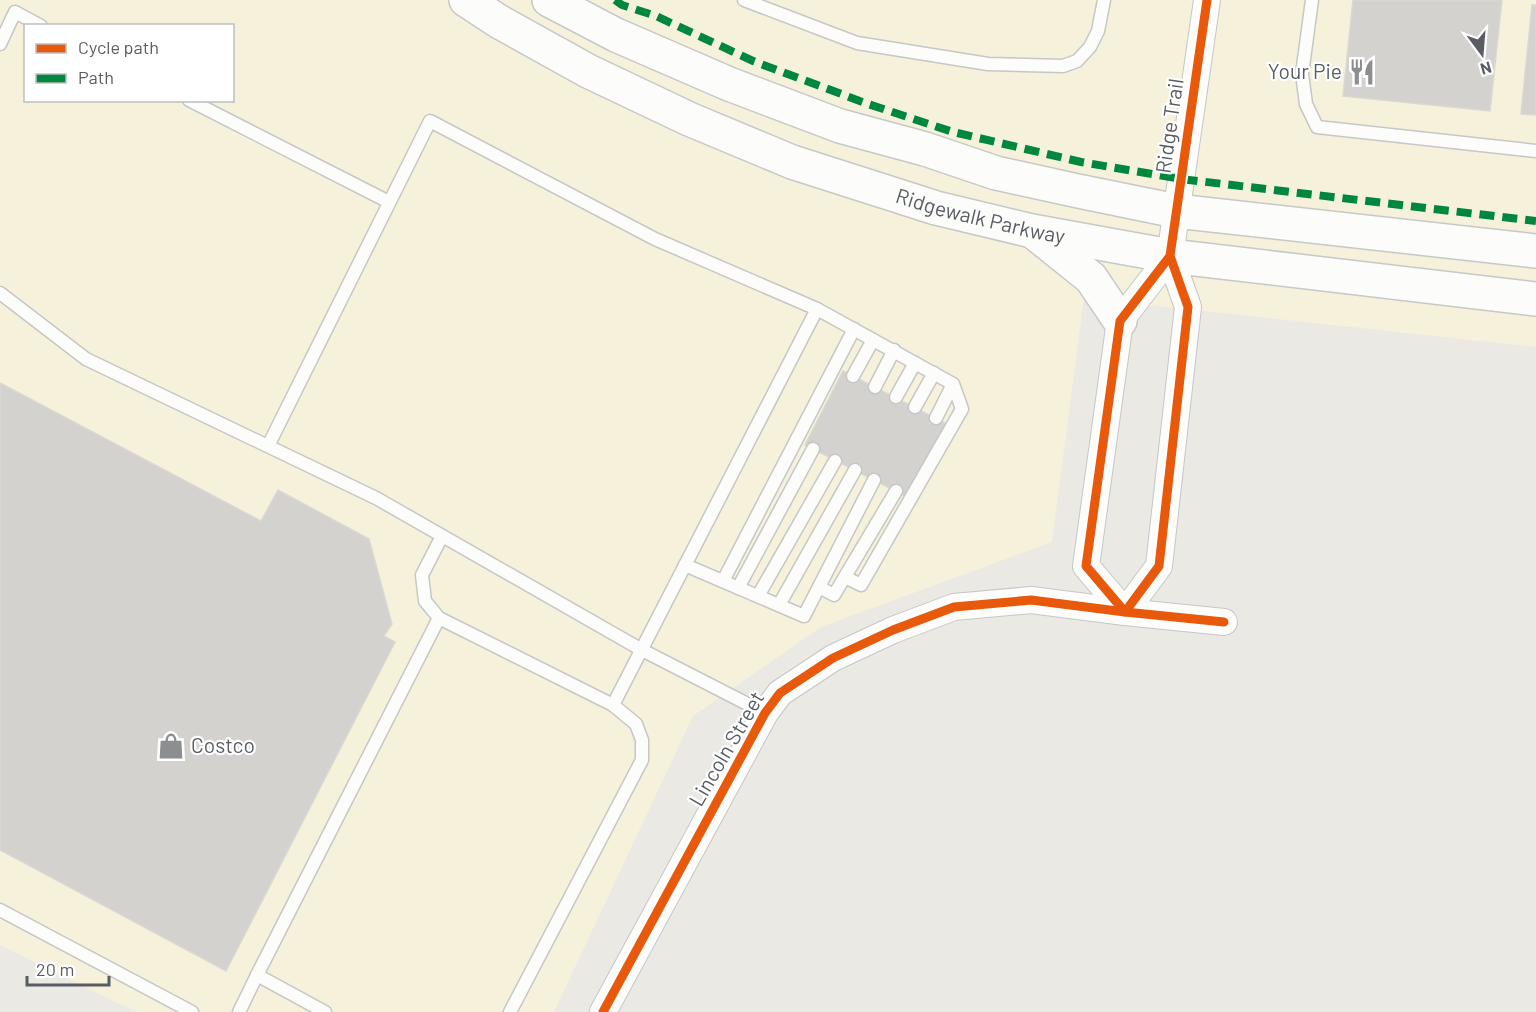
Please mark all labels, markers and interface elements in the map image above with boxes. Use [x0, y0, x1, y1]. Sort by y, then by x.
legend [24, 24, 234, 102]
north arrow [1452, 24, 1512, 84]
text: Cycle path [78, 36, 159, 58]
restaurant icon: Your Pie [1347, 57, 1377, 87]
place label: Your Pie [1268, 58, 1342, 83]
text: N [1479, 58, 1494, 79]
text: Path [78, 66, 114, 88]
street label: Ridge Trail [1149, 77, 1188, 175]
street label: Ridgewalk Parkway [893, 182, 1068, 248]
street label: Lincoln Street [683, 686, 769, 810]
shop icon: Costco [156, 731, 186, 761]
place label: Costco [191, 732, 255, 757]
scale bar [27, 949, 110, 987]
text: 20 m [36, 958, 74, 980]

